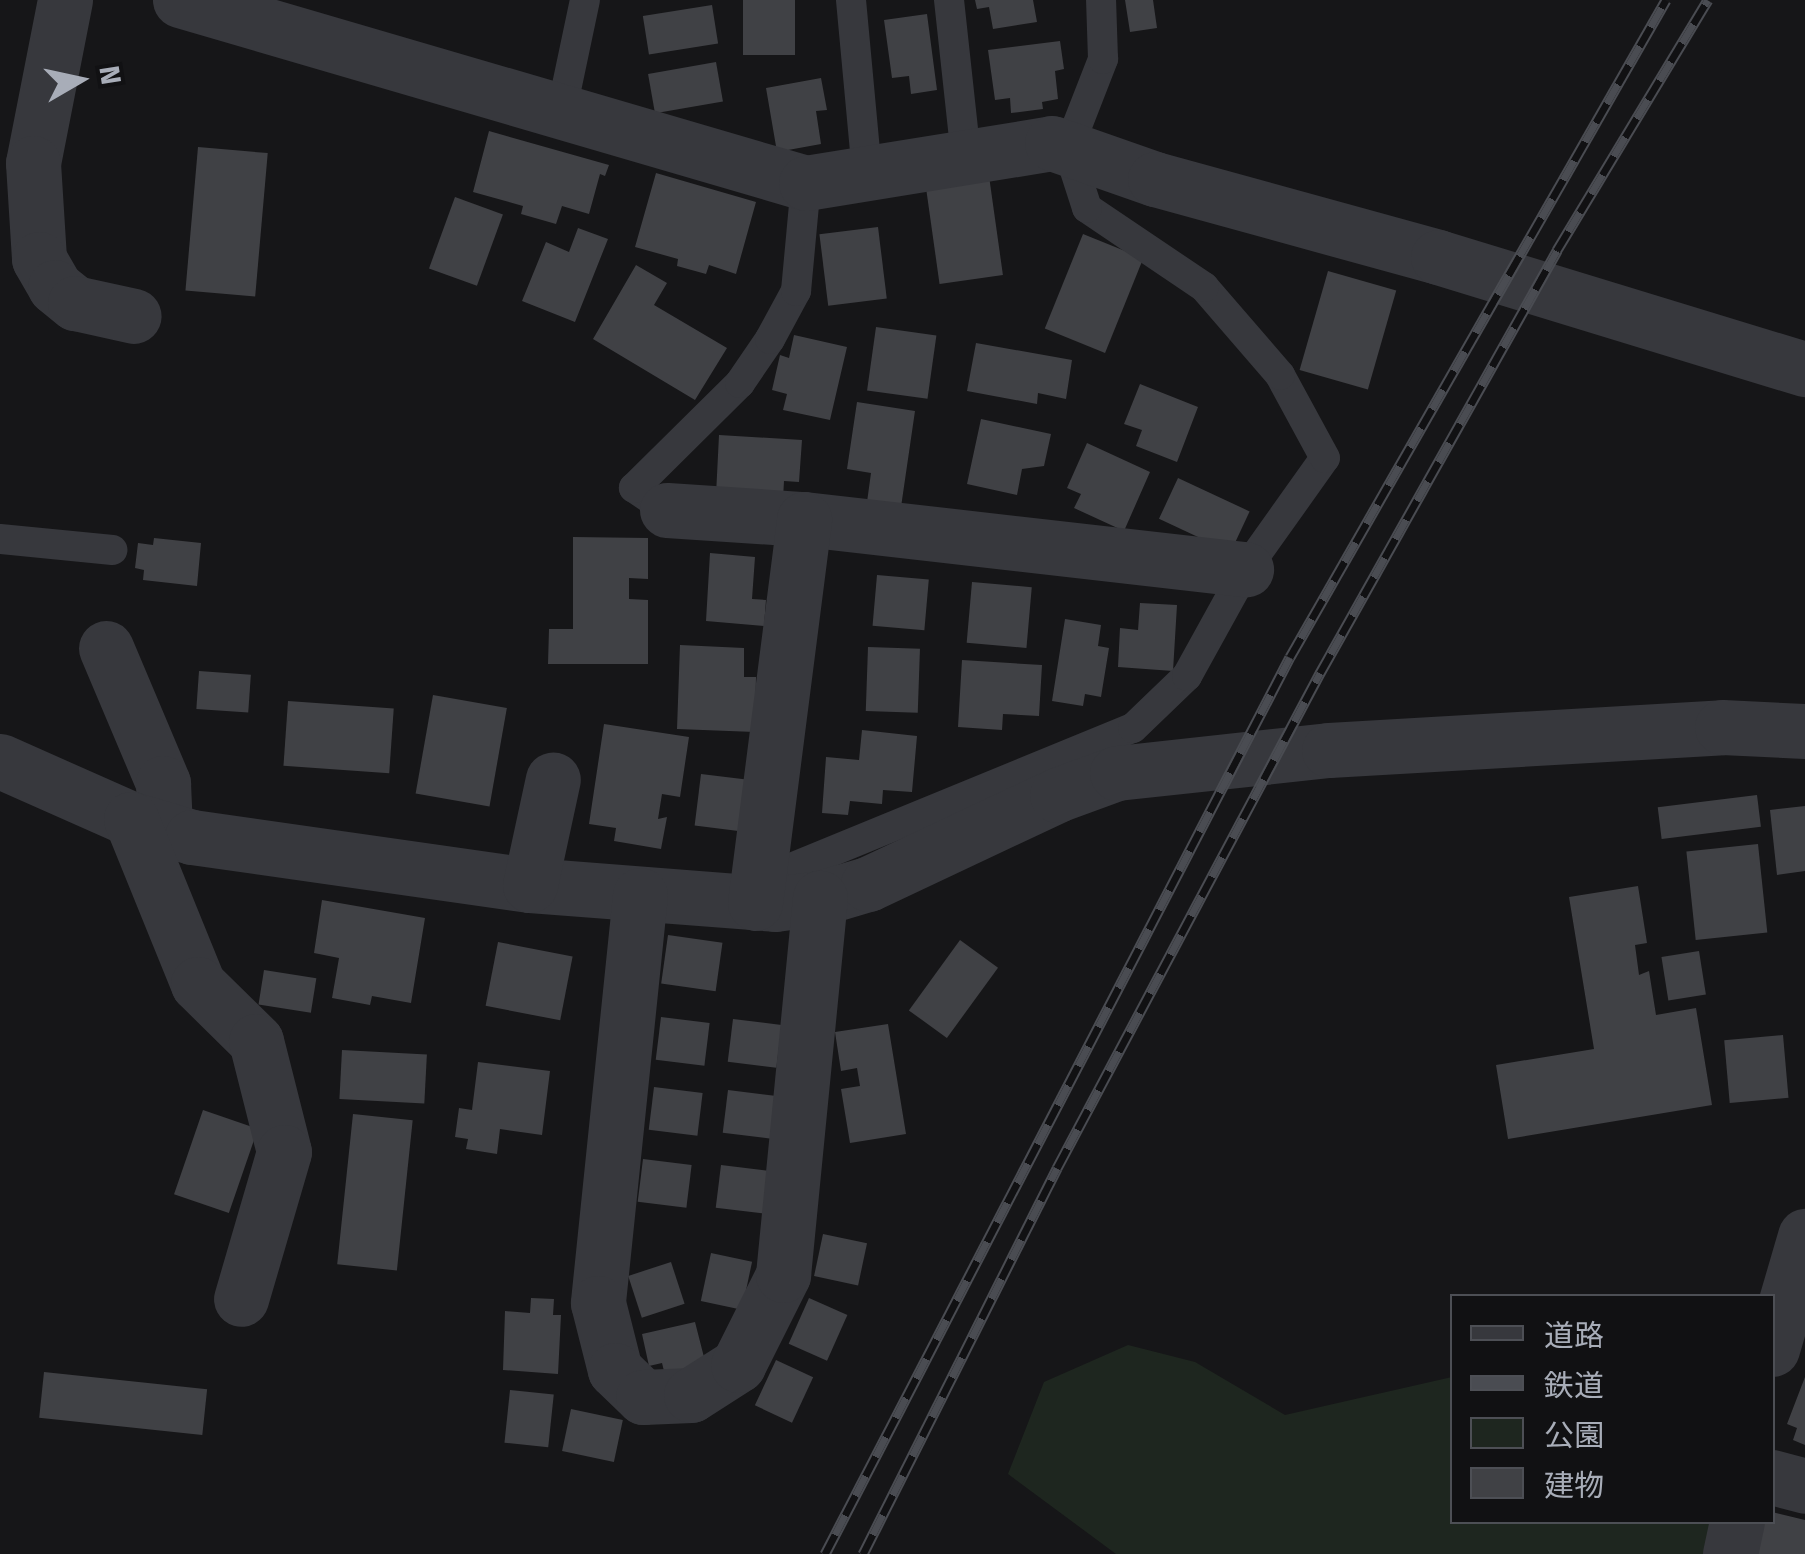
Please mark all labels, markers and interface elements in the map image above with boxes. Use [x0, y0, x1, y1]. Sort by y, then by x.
north arrow [30, 30, 130, 130]
text: N [92, 63, 128, 87]
legend [1450, 1294, 1775, 1524]
text: 道路 [1544, 1318, 1604, 1354]
text: 鉄道 [1544, 1368, 1604, 1404]
text: 公園 [1544, 1418, 1604, 1454]
text: 建物 [1544, 1468, 1604, 1504]

